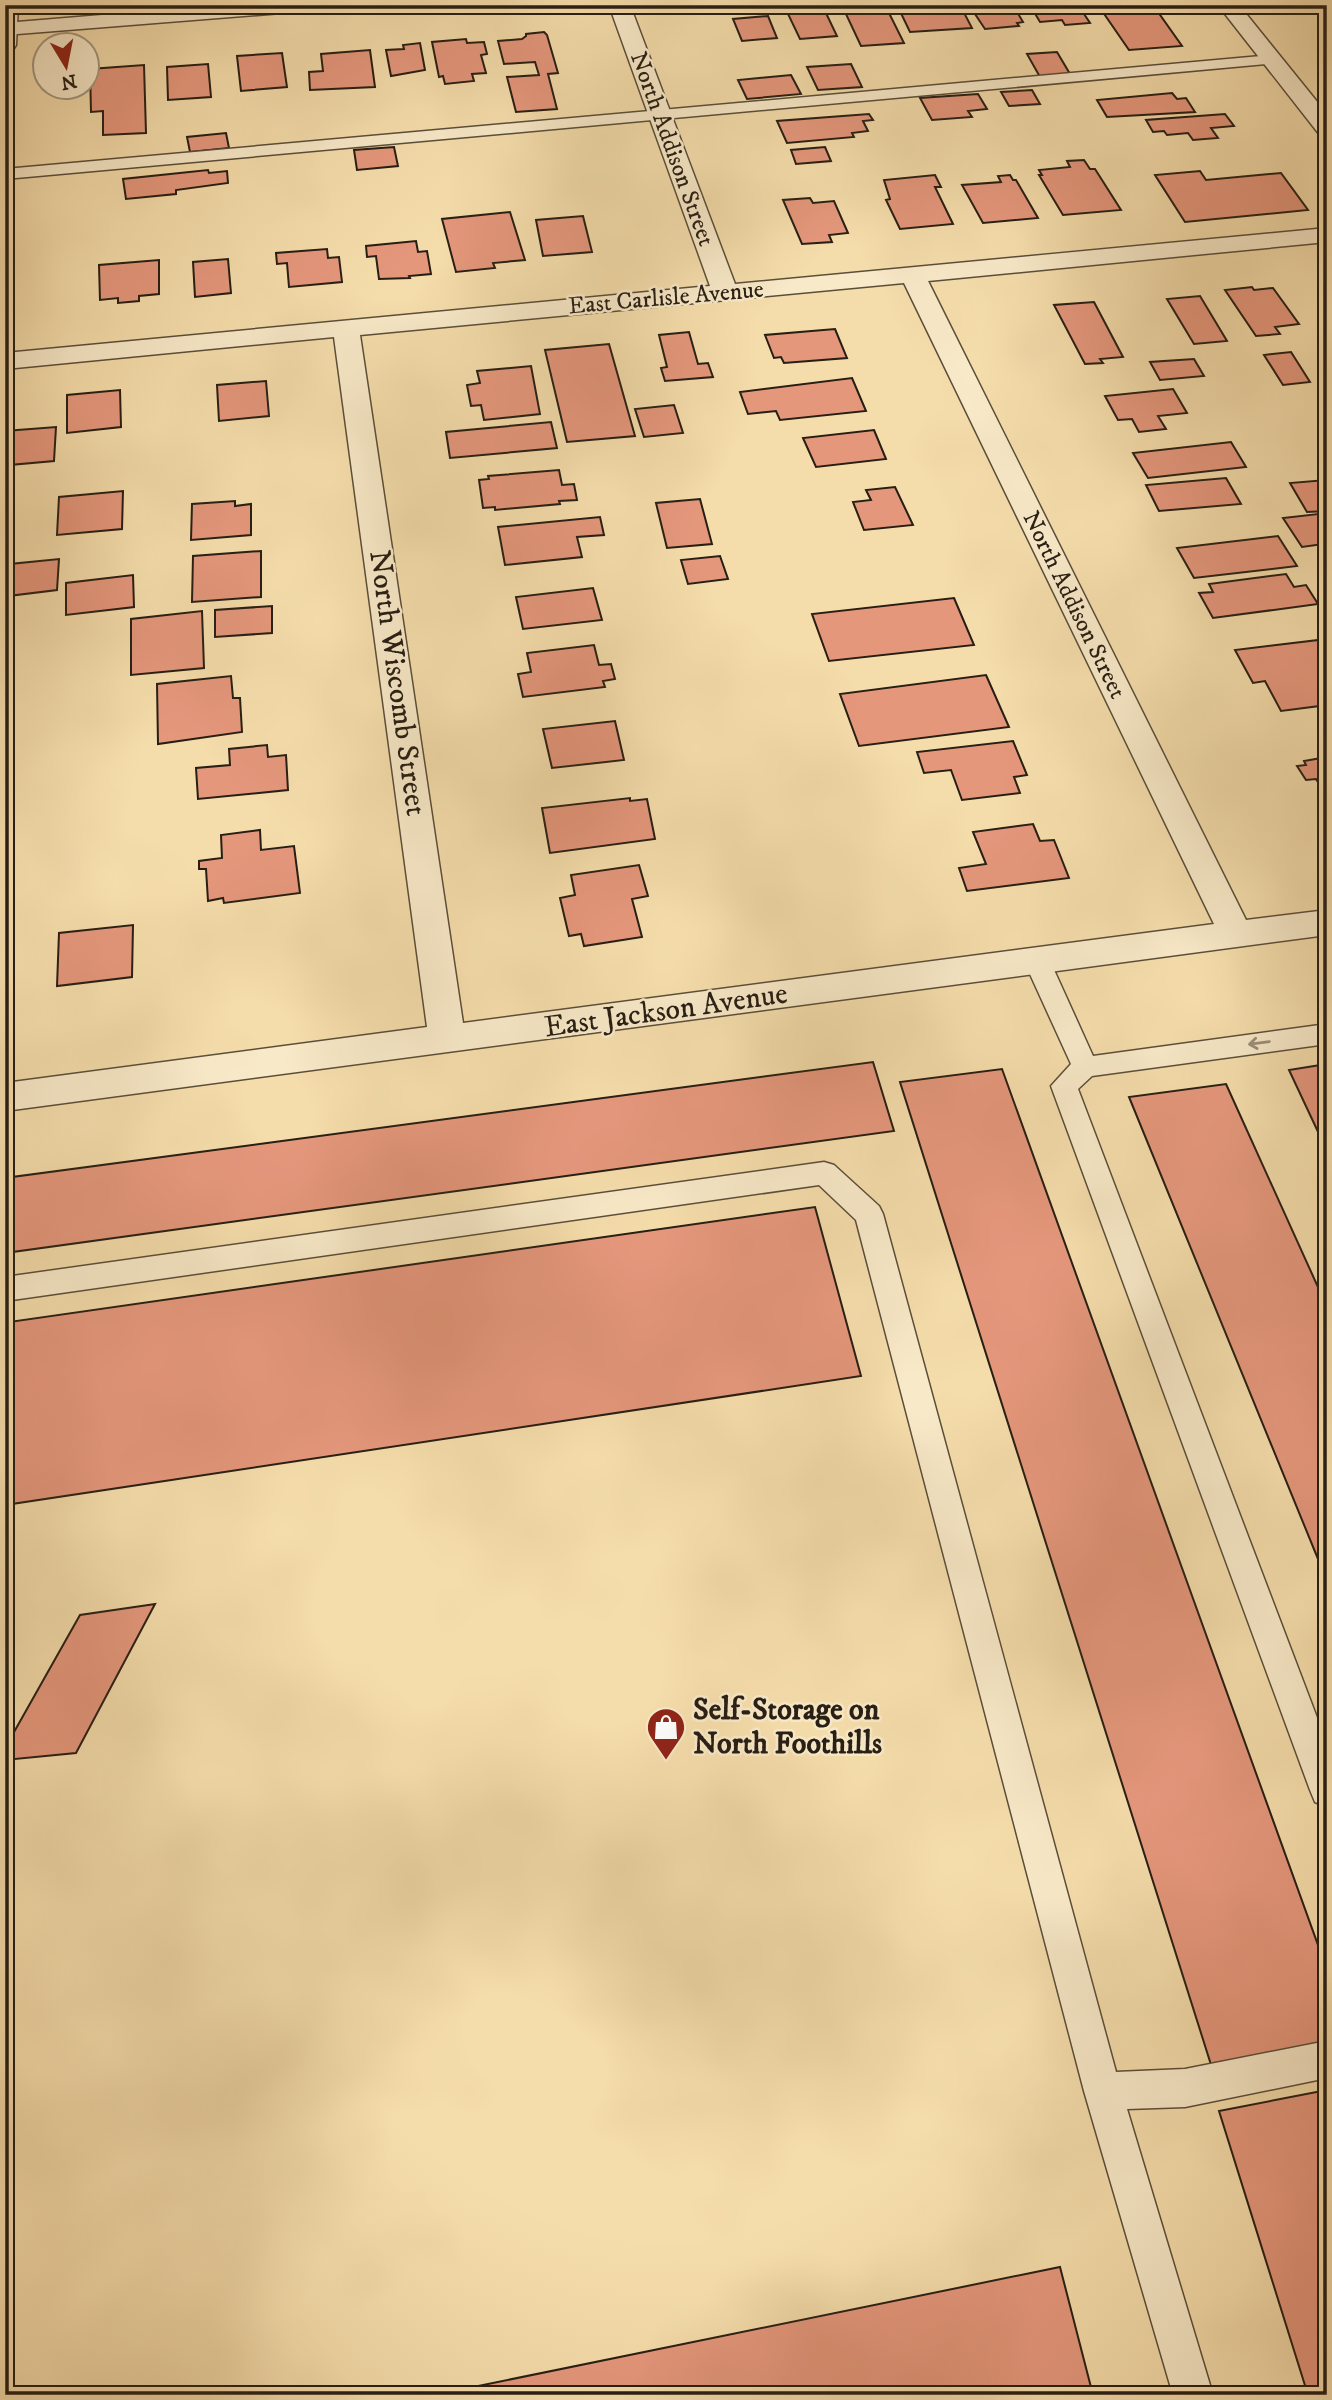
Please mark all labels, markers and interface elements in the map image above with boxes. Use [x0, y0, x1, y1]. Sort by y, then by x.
north arrow [32, 32, 102, 102]
street label: North Addison Street [623, 48, 721, 251]
text: N [59, 69, 78, 94]
street label: East Carlisle Avenue [567, 275, 765, 321]
street label: North Addison Street [1016, 506, 1132, 704]
street label: North Wiscomb Street [360, 548, 434, 818]
street label: East Jackson Avenue [542, 976, 790, 1046]
one-way arrow [1248, 1036, 1271, 1049]
place label: Self-Storage on North Foothills [693, 1692, 882, 1763]
shop icon: Self-Storage on North Foothills [645, 1706, 687, 1761]

